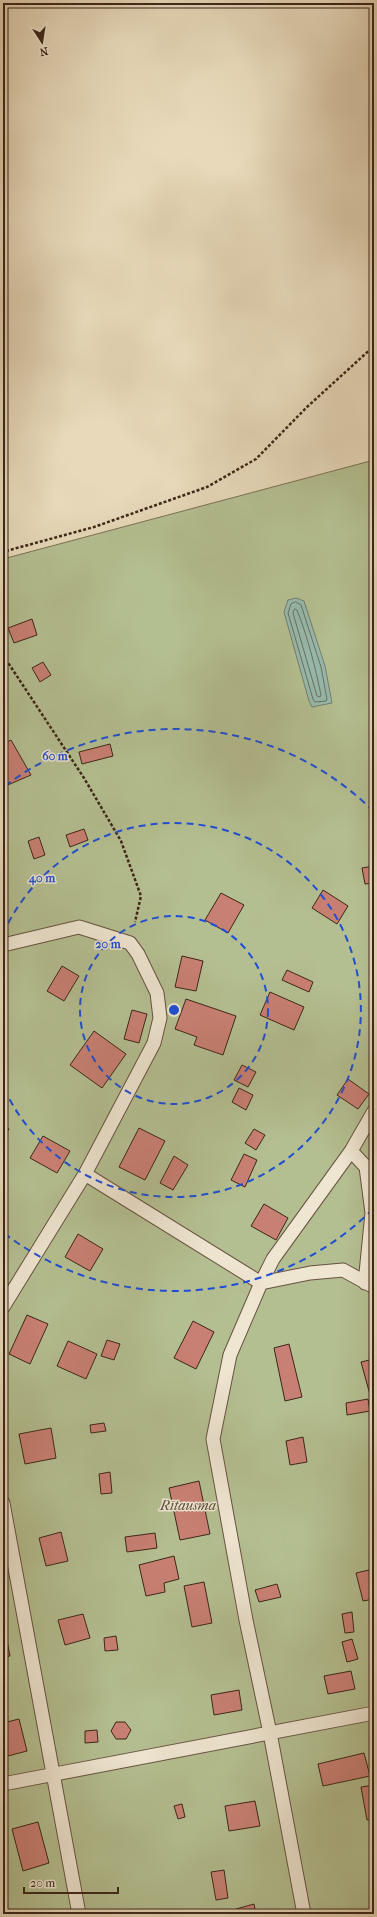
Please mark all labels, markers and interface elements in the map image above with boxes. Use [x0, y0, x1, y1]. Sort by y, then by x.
north arrow [22, 22, 62, 62]
text: N [38, 44, 49, 59]
text: 60 m [42, 749, 69, 763]
text: 40 m [28, 871, 56, 886]
text: 20 m [95, 937, 122, 951]
centre of rings [167, 1003, 181, 1017]
park label: Rītausma [159, 1497, 216, 1514]
scale bar [24, 1869, 118, 1895]
text: 20 m [30, 1876, 55, 1890]

